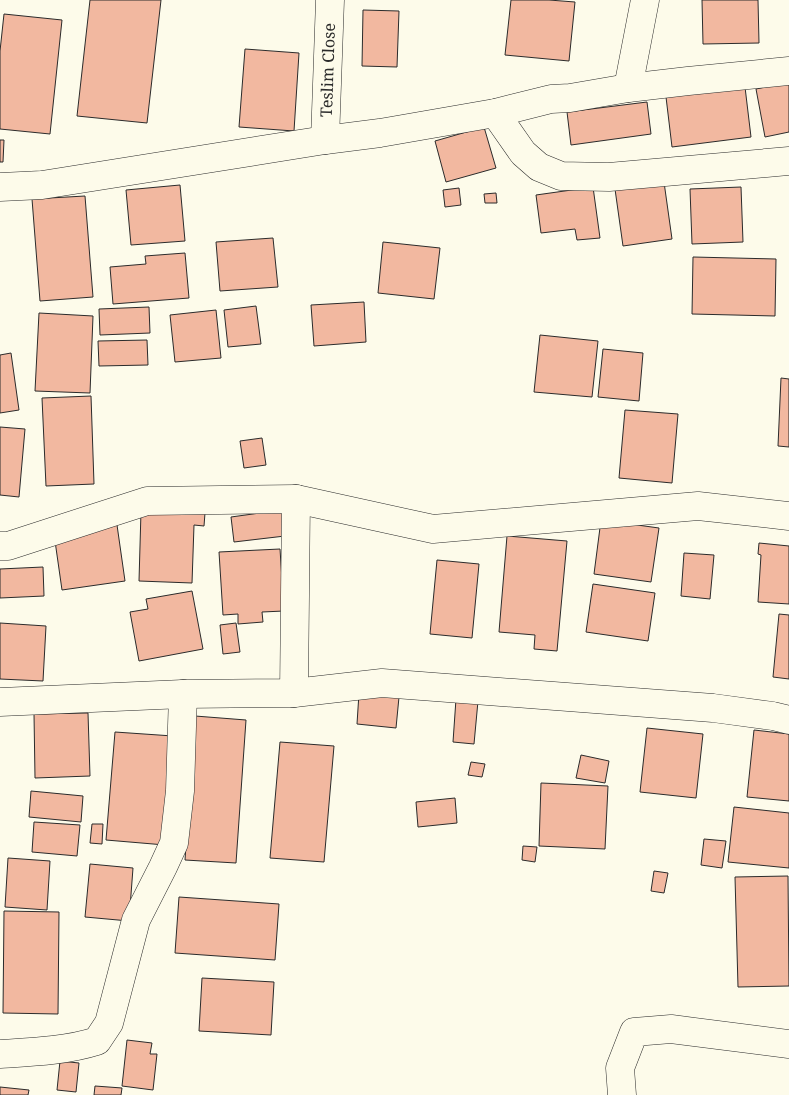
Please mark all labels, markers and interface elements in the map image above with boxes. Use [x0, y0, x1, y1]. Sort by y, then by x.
street label: Teslim Close [315, 23, 340, 117]

